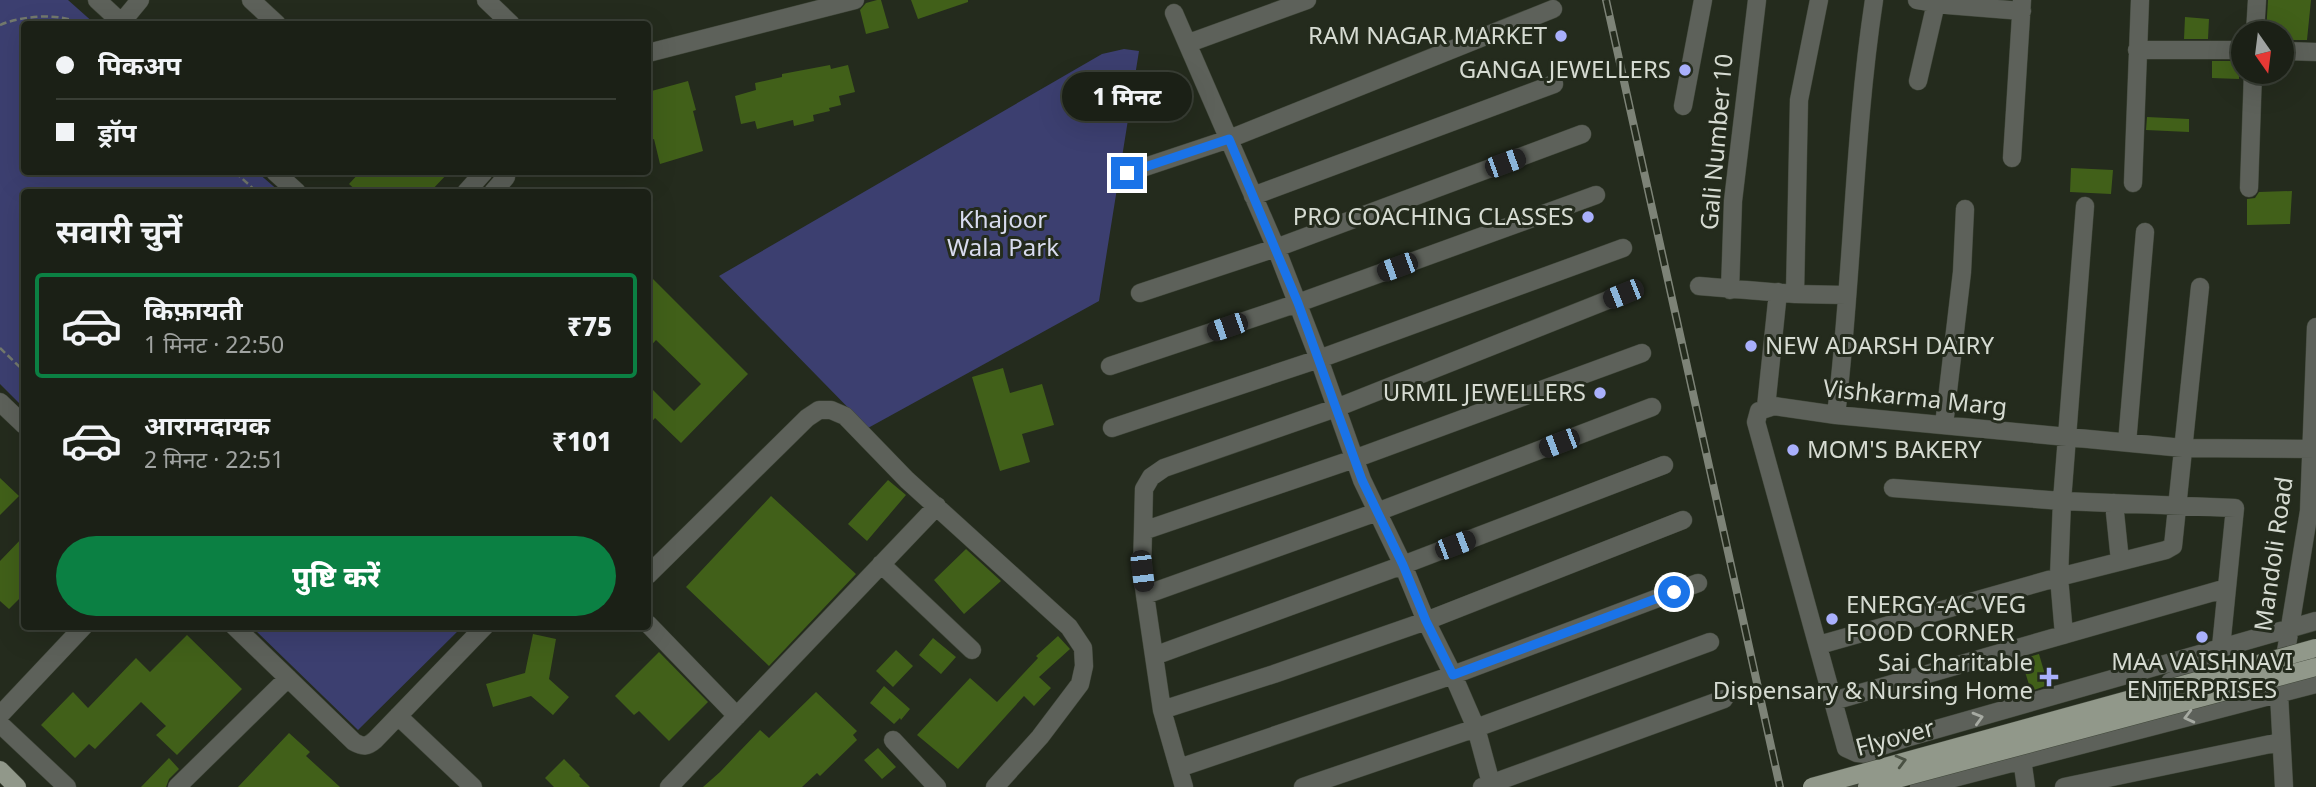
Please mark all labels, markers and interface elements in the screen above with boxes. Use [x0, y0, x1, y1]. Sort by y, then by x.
place label: RAM NAGAR MARKET [1308, 18, 1548, 51]
north arrow [2231, 21, 2294, 84]
map controls [2231, 21, 2294, 84]
marker: RAM NAGAR MARKET [1553, 28, 1569, 44]
text: पिकअप [98, 47, 181, 83]
place label: GANGA JEWELLERS [1459, 52, 1671, 85]
street label: Gali Number 10 [1691, 52, 1740, 231]
marker: GANGA JEWELLERS [1677, 62, 1693, 78]
callout: 1 मिनट [1062, 72, 1192, 120]
text: 1 मिनट [1093, 80, 1161, 112]
text: ड्रॉप [98, 114, 136, 150]
car [1482, 146, 1529, 180]
route end [1111, 157, 1143, 189]
place label: PRO COACHING CLASSES [1293, 199, 1574, 232]
park label: Khajoor Wala Park [947, 202, 1059, 263]
text: सवारी चुनें [56, 209, 182, 252]
marker: PRO COACHING CLASSES [1580, 209, 1596, 225]
car [1374, 250, 1421, 284]
car [1600, 276, 1647, 312]
text: किफ़ायती [144, 292, 243, 328]
icon: car [60, 294, 123, 357]
text: ₹75 [567, 308, 612, 344]
car [1204, 310, 1251, 344]
text: 1 मिनट · 22:50 [144, 328, 284, 360]
place label: NEW ADARSH DAIRY [1765, 328, 1994, 361]
marker: NEW ADARSH DAIRY [1743, 338, 1759, 354]
street label: Vishkarma Marg [1821, 370, 2009, 423]
place label: URMIL JEWELLERS [1383, 375, 1586, 408]
marker: URMIL JEWELLERS [1592, 385, 1608, 401]
text: आरामदायक [144, 407, 270, 443]
icon: car [60, 409, 123, 472]
text: ₹101 [552, 423, 612, 459]
car [1536, 426, 1583, 460]
place label: MOM'S BAKERY [1807, 432, 1982, 465]
marker: MOM'S BAKERY [1785, 442, 1801, 458]
text: 2 मिनट · 22:51 [144, 443, 284, 475]
street label: Mandoli Road [2245, 474, 2300, 633]
car [1432, 528, 1479, 562]
button: पुष्टि करें [56, 536, 616, 616]
car [1130, 549, 1155, 593]
route start [1658, 576, 1690, 608]
place label: ENERGY-AC VEG FOOD CORNER [1846, 587, 2026, 648]
marker: ENERGY-AC VEG FOOD CORNER [1824, 611, 1840, 627]
marker: MAA VAISHNAVI ENTERPRISES [2194, 629, 2210, 645]
place label: MAA VAISHNAVI ENTERPRISES [2111, 644, 2293, 705]
place label: Sai Charitable Dispensary & Nursing Home [1713, 645, 2033, 706]
marker: Sai Charitable Dispensary & Nursing Home [2039, 667, 2059, 687]
one-way arrow [2183, 709, 2195, 723]
street label: Flyover [1851, 710, 1938, 763]
one-way arrow [1971, 712, 1983, 726]
one-way arrow [1895, 755, 1907, 770]

